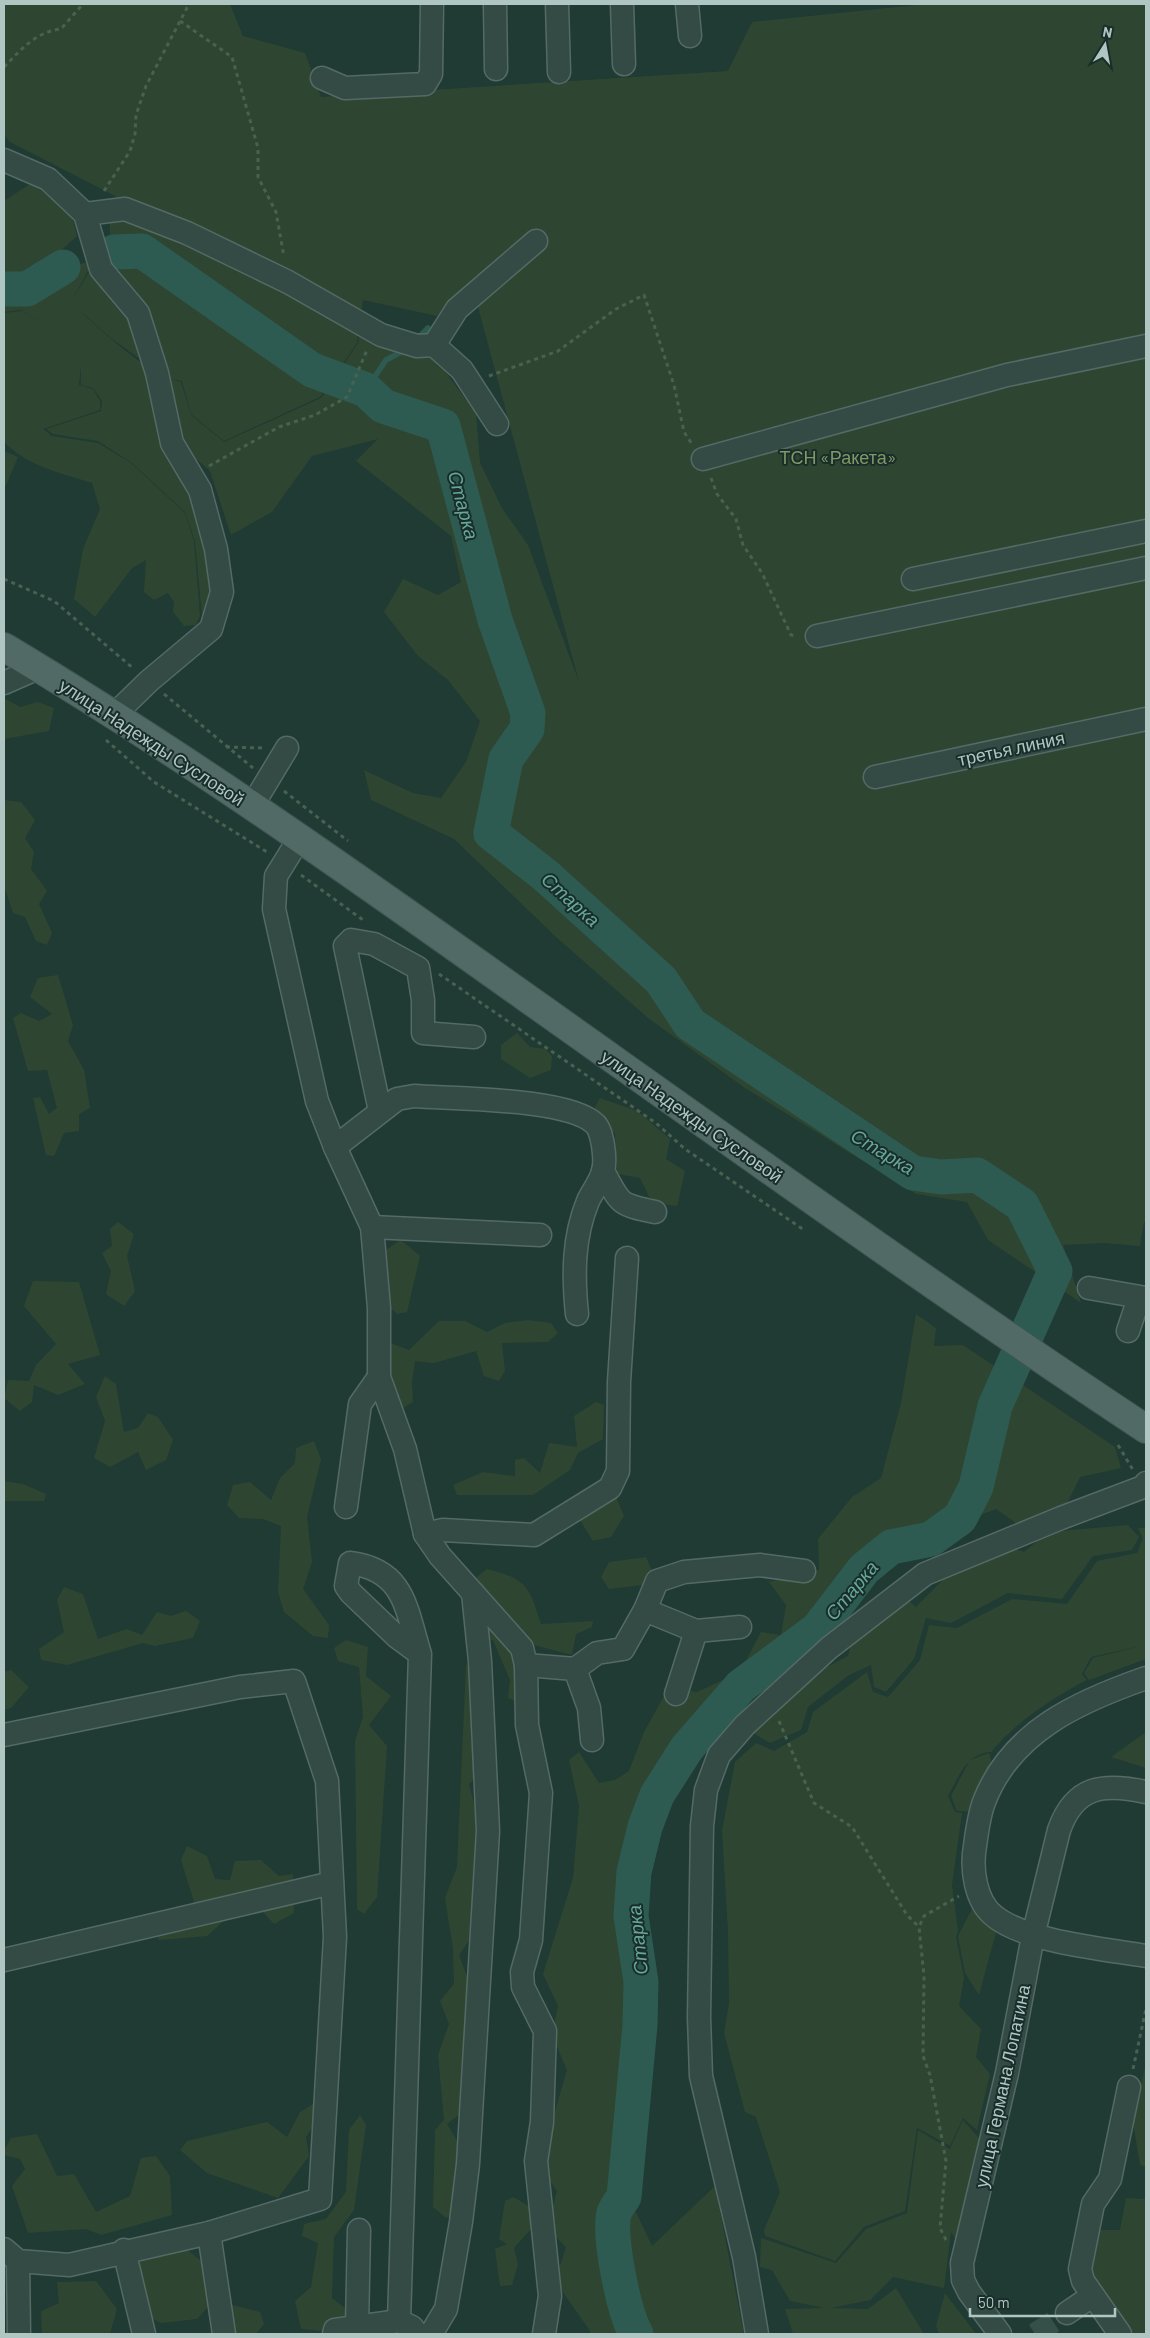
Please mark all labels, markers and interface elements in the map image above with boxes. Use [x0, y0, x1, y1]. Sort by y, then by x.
north arrow [1080, 20, 1130, 70]
text: N [1101, 23, 1114, 41]
park label: ТСН «Ракета» [780, 446, 897, 468]
water label: Старка [444, 468, 484, 542]
street label: улица Надежды Сусловой [55, 674, 249, 810]
street label: третья линия [955, 726, 1067, 770]
water label: Старка [537, 867, 605, 931]
street label: улица Надежды Сусловой [597, 1045, 787, 1187]
water label: Старка [847, 1123, 919, 1179]
water label: Старка [820, 1556, 882, 1624]
water label: Старка [622, 1904, 652, 1976]
street label: улица Германа Лопатина [970, 1982, 1034, 2190]
scale bar [970, 2286, 1115, 2318]
text: 50 m [978, 2293, 1010, 2311]

